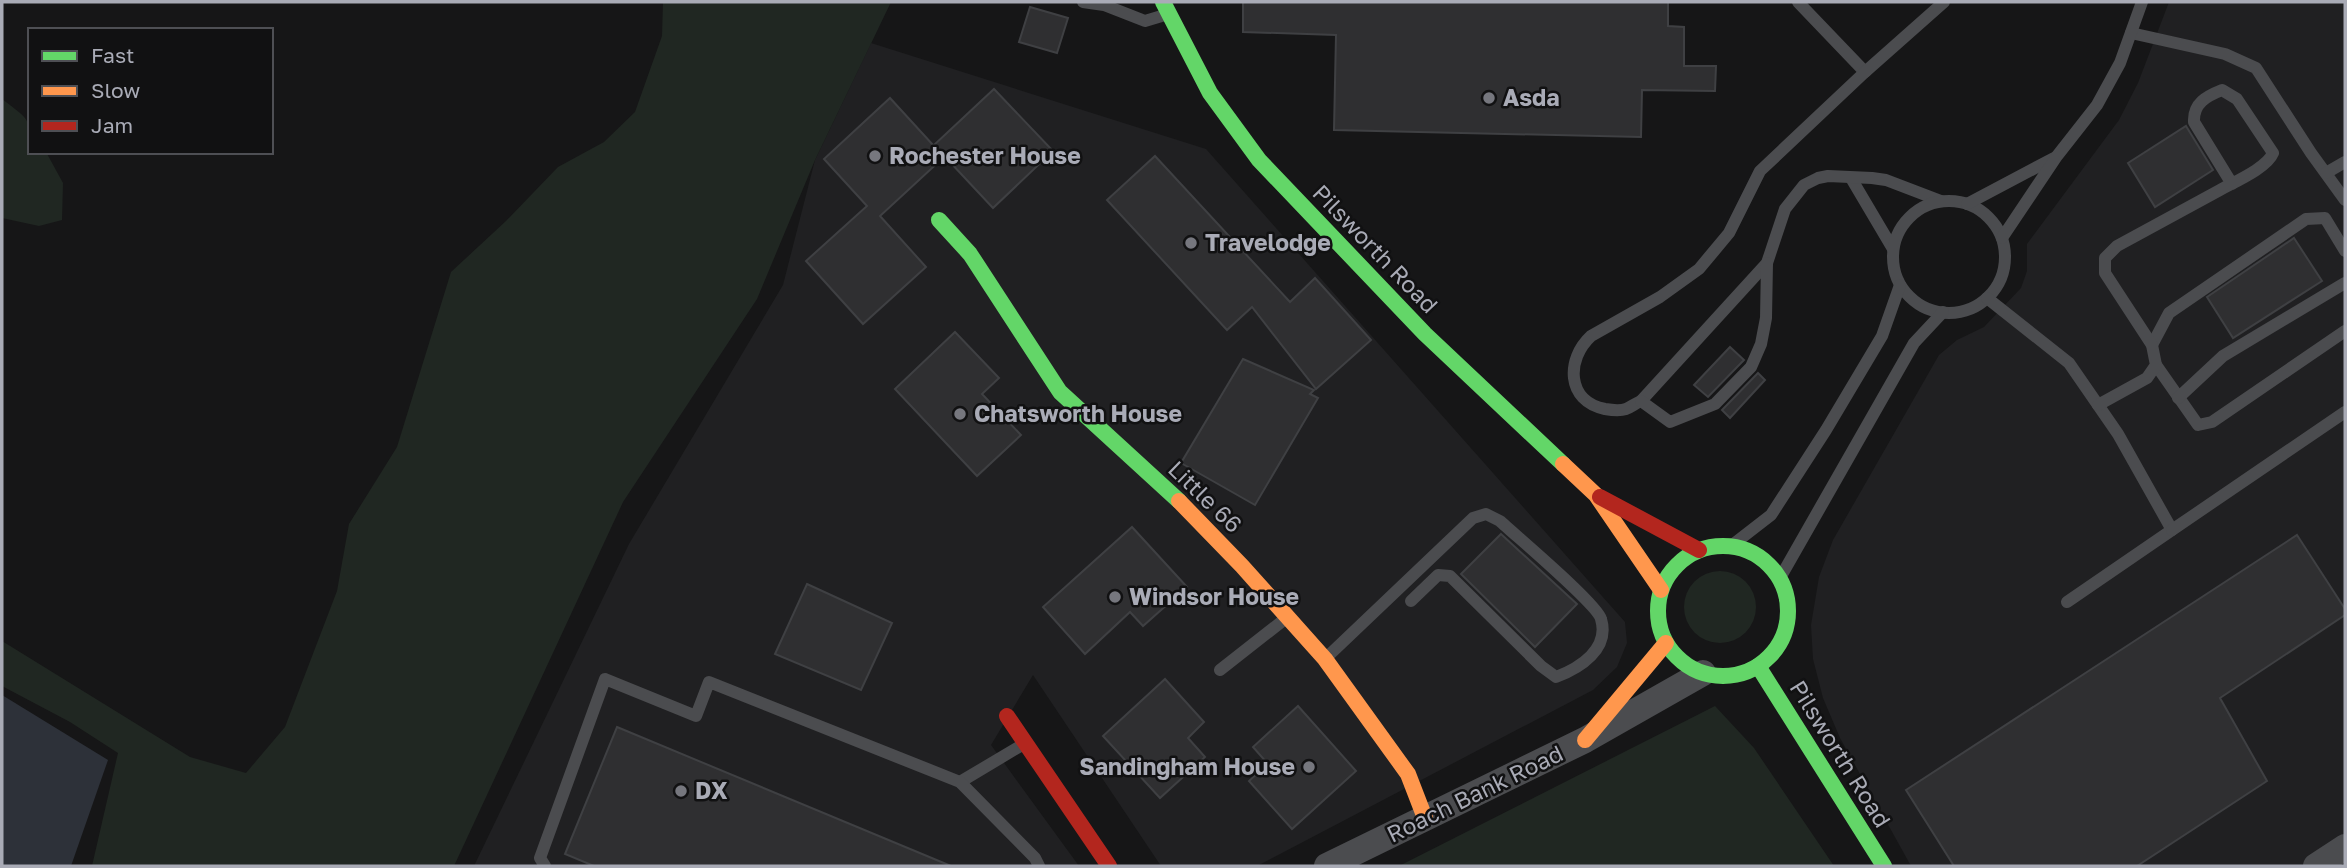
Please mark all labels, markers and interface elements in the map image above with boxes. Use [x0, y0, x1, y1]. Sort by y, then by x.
legend [28, 28, 273, 154]
text: Fast [91, 42, 134, 68]
text: Slow [91, 77, 140, 103]
place label: Asda [1503, 83, 1560, 111]
marker: Asda [1481, 90, 1497, 106]
text: Jam [91, 112, 133, 138]
place label: Rochester House [889, 141, 1081, 169]
marker: Rochester House [867, 148, 883, 164]
street label: Pilsworth Road [1307, 178, 1444, 318]
place label: Travelodge [1205, 228, 1331, 256]
marker: Travelodge [1183, 235, 1199, 251]
place label: Chatsworth House [974, 399, 1182, 427]
marker: Chatsworth House [952, 406, 968, 422]
street label: Little 66 [1163, 454, 1248, 538]
place label: Windsor House [1129, 582, 1299, 610]
marker: Windsor House [1107, 589, 1123, 605]
street label: Pilsworth Road [1784, 675, 1897, 832]
street label: Roach Bank Road [1382, 738, 1567, 848]
place label: Sandingham House [1079, 752, 1295, 780]
marker: Sandingham House [1301, 759, 1317, 775]
place label: DX [695, 776, 728, 804]
marker: DX [673, 783, 689, 799]

